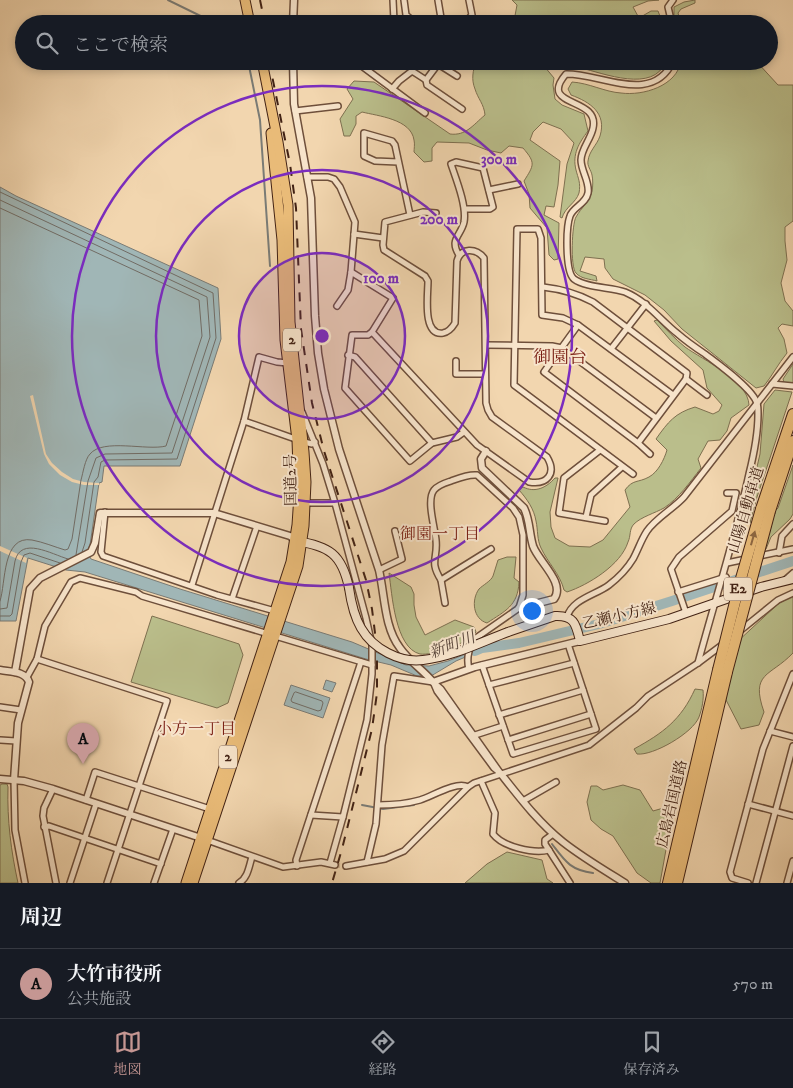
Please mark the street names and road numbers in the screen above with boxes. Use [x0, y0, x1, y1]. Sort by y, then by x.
road number: 2 [283, 328, 301, 352]
street label: 国道2号 [281, 454, 301, 506]
street label: 山陽自動車道 [724, 464, 768, 556]
road number: E2 [724, 578, 752, 600]
street label: 乙瀬小方線 [580, 598, 658, 634]
road number: 2 [219, 746, 237, 769]
street label: 広島岩国道路 [653, 758, 691, 850]

